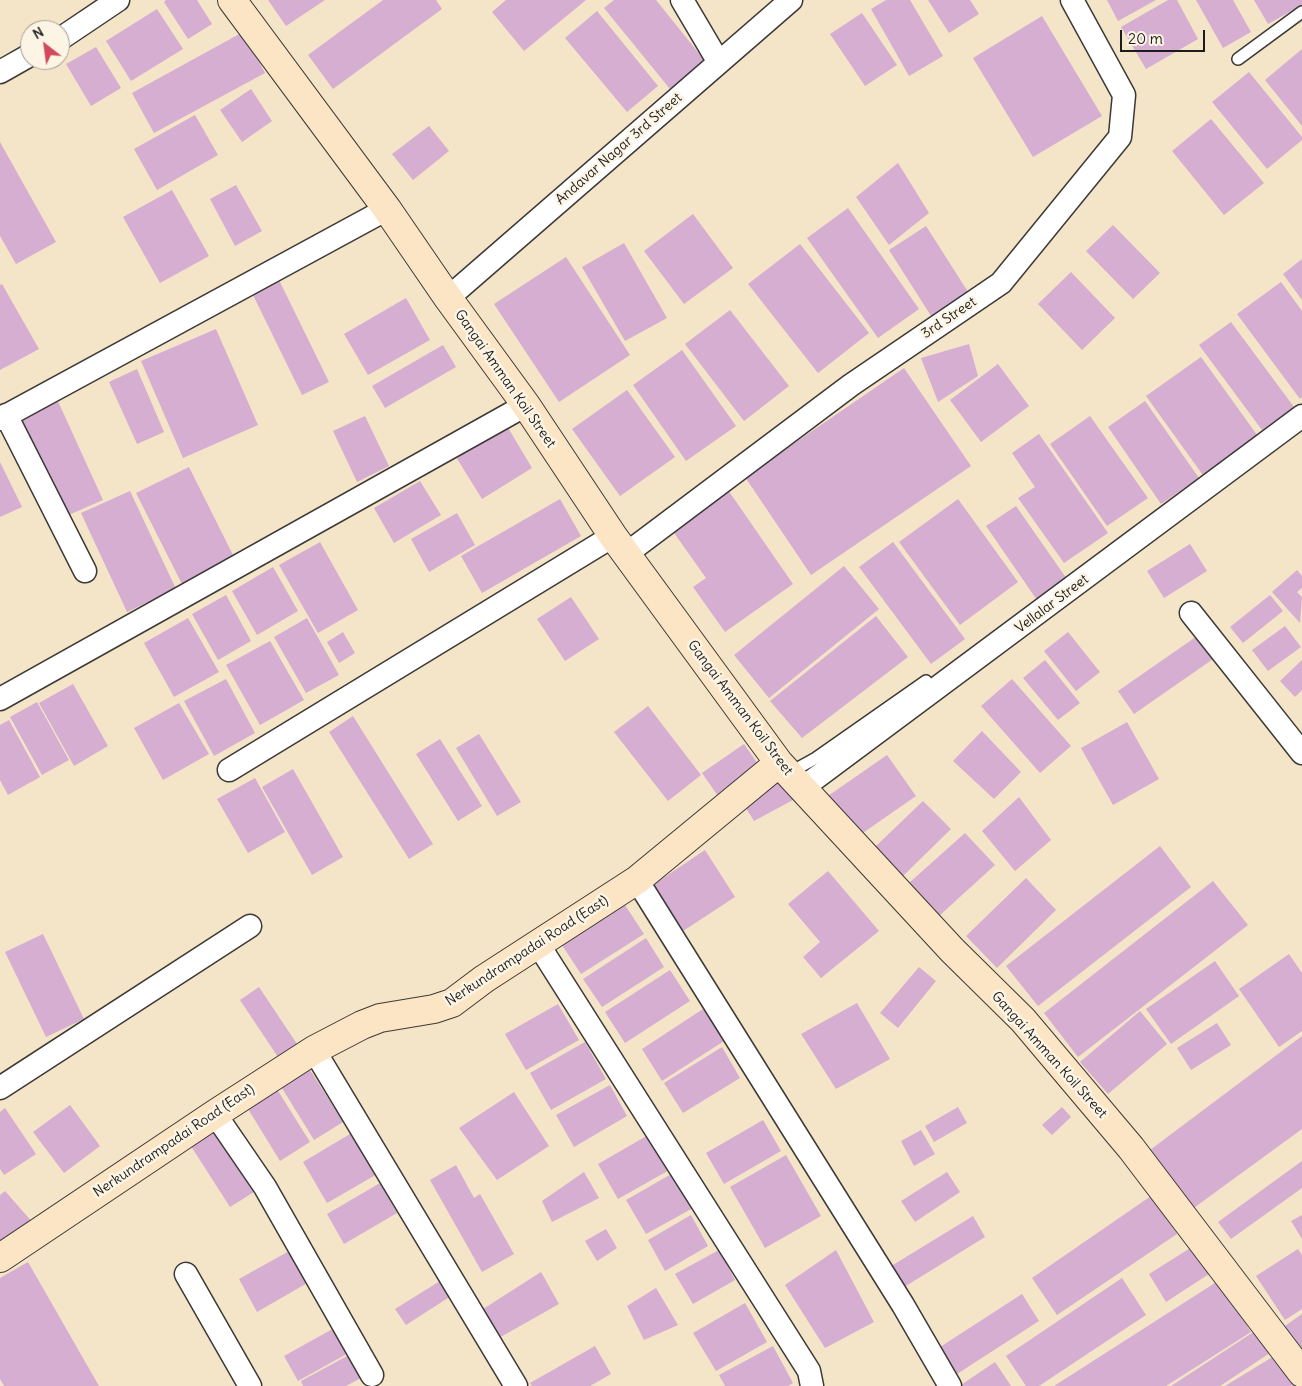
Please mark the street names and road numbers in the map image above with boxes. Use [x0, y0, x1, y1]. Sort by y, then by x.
street label: Andavar Nagar 3rd Street [552, 90, 686, 208]
street label: 3rd Street [918, 294, 980, 342]
street label: Gangai Amman Koil Street [451, 307, 559, 451]
street label: Vellalar Street [1012, 571, 1092, 637]
street label: Gangai Amman Koil Street [684, 637, 796, 779]
street label: Nerkundrampadai Road (East) [443, 892, 611, 1010]
street label: Gangai Amman Koil Street [988, 988, 1110, 1122]
street label: Nerkundrampadai Road (East) [90, 1081, 258, 1201]

